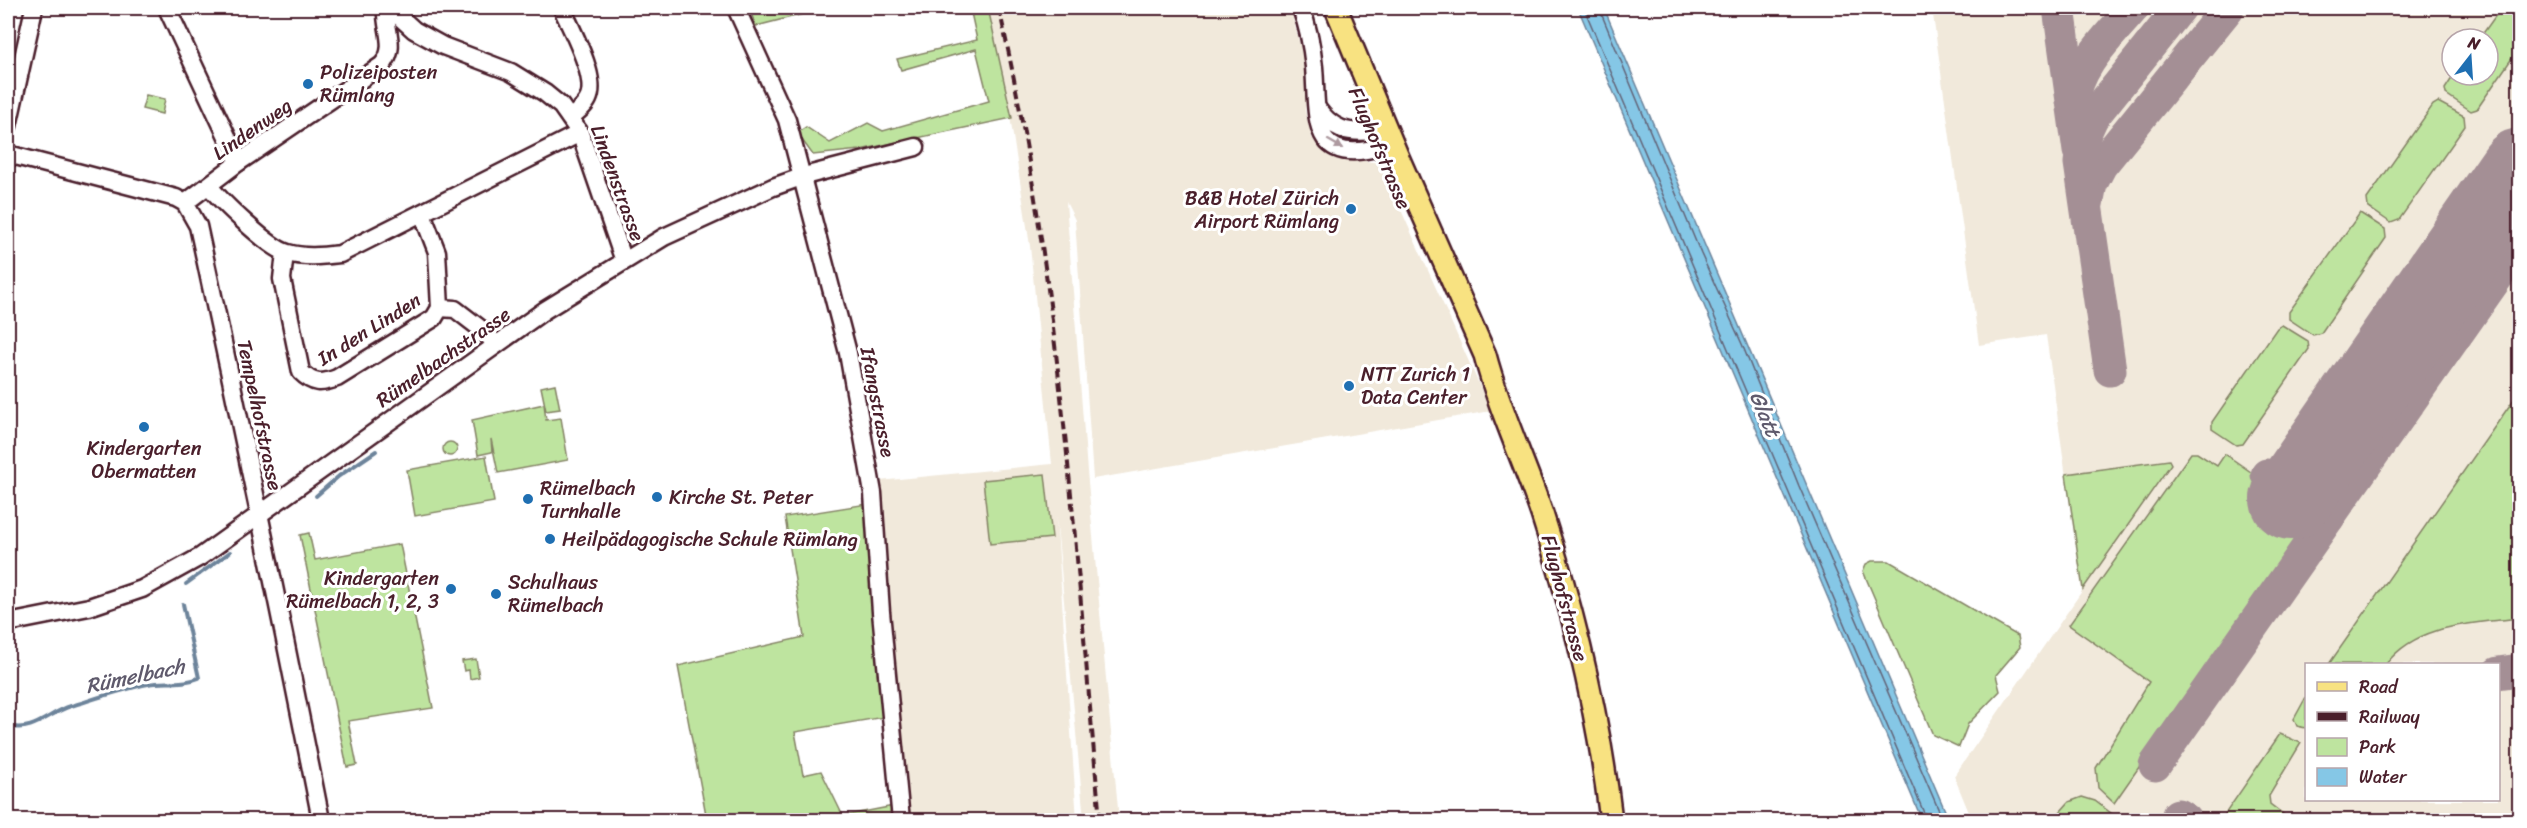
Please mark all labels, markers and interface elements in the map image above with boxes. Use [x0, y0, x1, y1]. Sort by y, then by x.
north arrow [2440, 27, 2500, 87]
text: N [2464, 27, 2485, 59]
place label: Polizeiposten Rümlang [320, 55, 437, 113]
marker: Polizeiposten Rümlang [301, 77, 315, 91]
street label: Flughofstrasse [1338, 81, 1421, 215]
street label: Lindenweg [205, 89, 300, 170]
street label: Lindenstrasse [580, 120, 655, 247]
one-way arrow [1327, 139, 1344, 149]
place label: B&B Hotel Zürich Airport Rümlang [1185, 181, 1339, 239]
marker: B&B Hotel Zürich Airport Rümlang [1344, 202, 1358, 216]
street label: In den Linden [309, 283, 428, 376]
street label: Rümelbachstrasse [368, 298, 518, 417]
street label: Tempelhofstrasse [226, 336, 293, 494]
street label: Ifangstrasse [849, 343, 905, 461]
place label: NTT Zurich 1 Data Center [1361, 357, 1470, 415]
marker: NTT Zurich 1 Data Center [1342, 379, 1356, 393]
water label: Glatt [1738, 385, 1793, 445]
marker: Kindergarten Obermatten [137, 420, 151, 434]
place label: Kindergarten Obermatten [87, 431, 202, 489]
place label: Rümelbach Turnhalle [540, 471, 635, 529]
place label: Kirche St. Peter [669, 480, 813, 515]
marker: Kirche St. Peter [650, 490, 664, 504]
marker: Rümelbach Turnhalle [521, 492, 535, 506]
place label: Heilpädagogische Schule Rümlang [562, 522, 858, 557]
street label: Flughofstrasse [1531, 531, 1598, 665]
marker: Heilpädagogische Schule Rümlang [543, 532, 557, 546]
place label: Kindergarten Rümelbach 1, 2, 3 [286, 561, 439, 619]
place label: Schulhaus Rümelbach [508, 565, 603, 623]
marker: Kindergarten Rümelbach 1, 2, 3 [444, 582, 458, 596]
marker: Schulhaus Rümelbach [489, 587, 503, 601]
water label: Rümelbach [82, 647, 190, 705]
legend [2305, 663, 2500, 801]
text: Road [2359, 671, 2399, 703]
text: Railway [2359, 701, 2421, 733]
text: Park [2359, 731, 2396, 763]
text: Water [2359, 761, 2408, 793]

